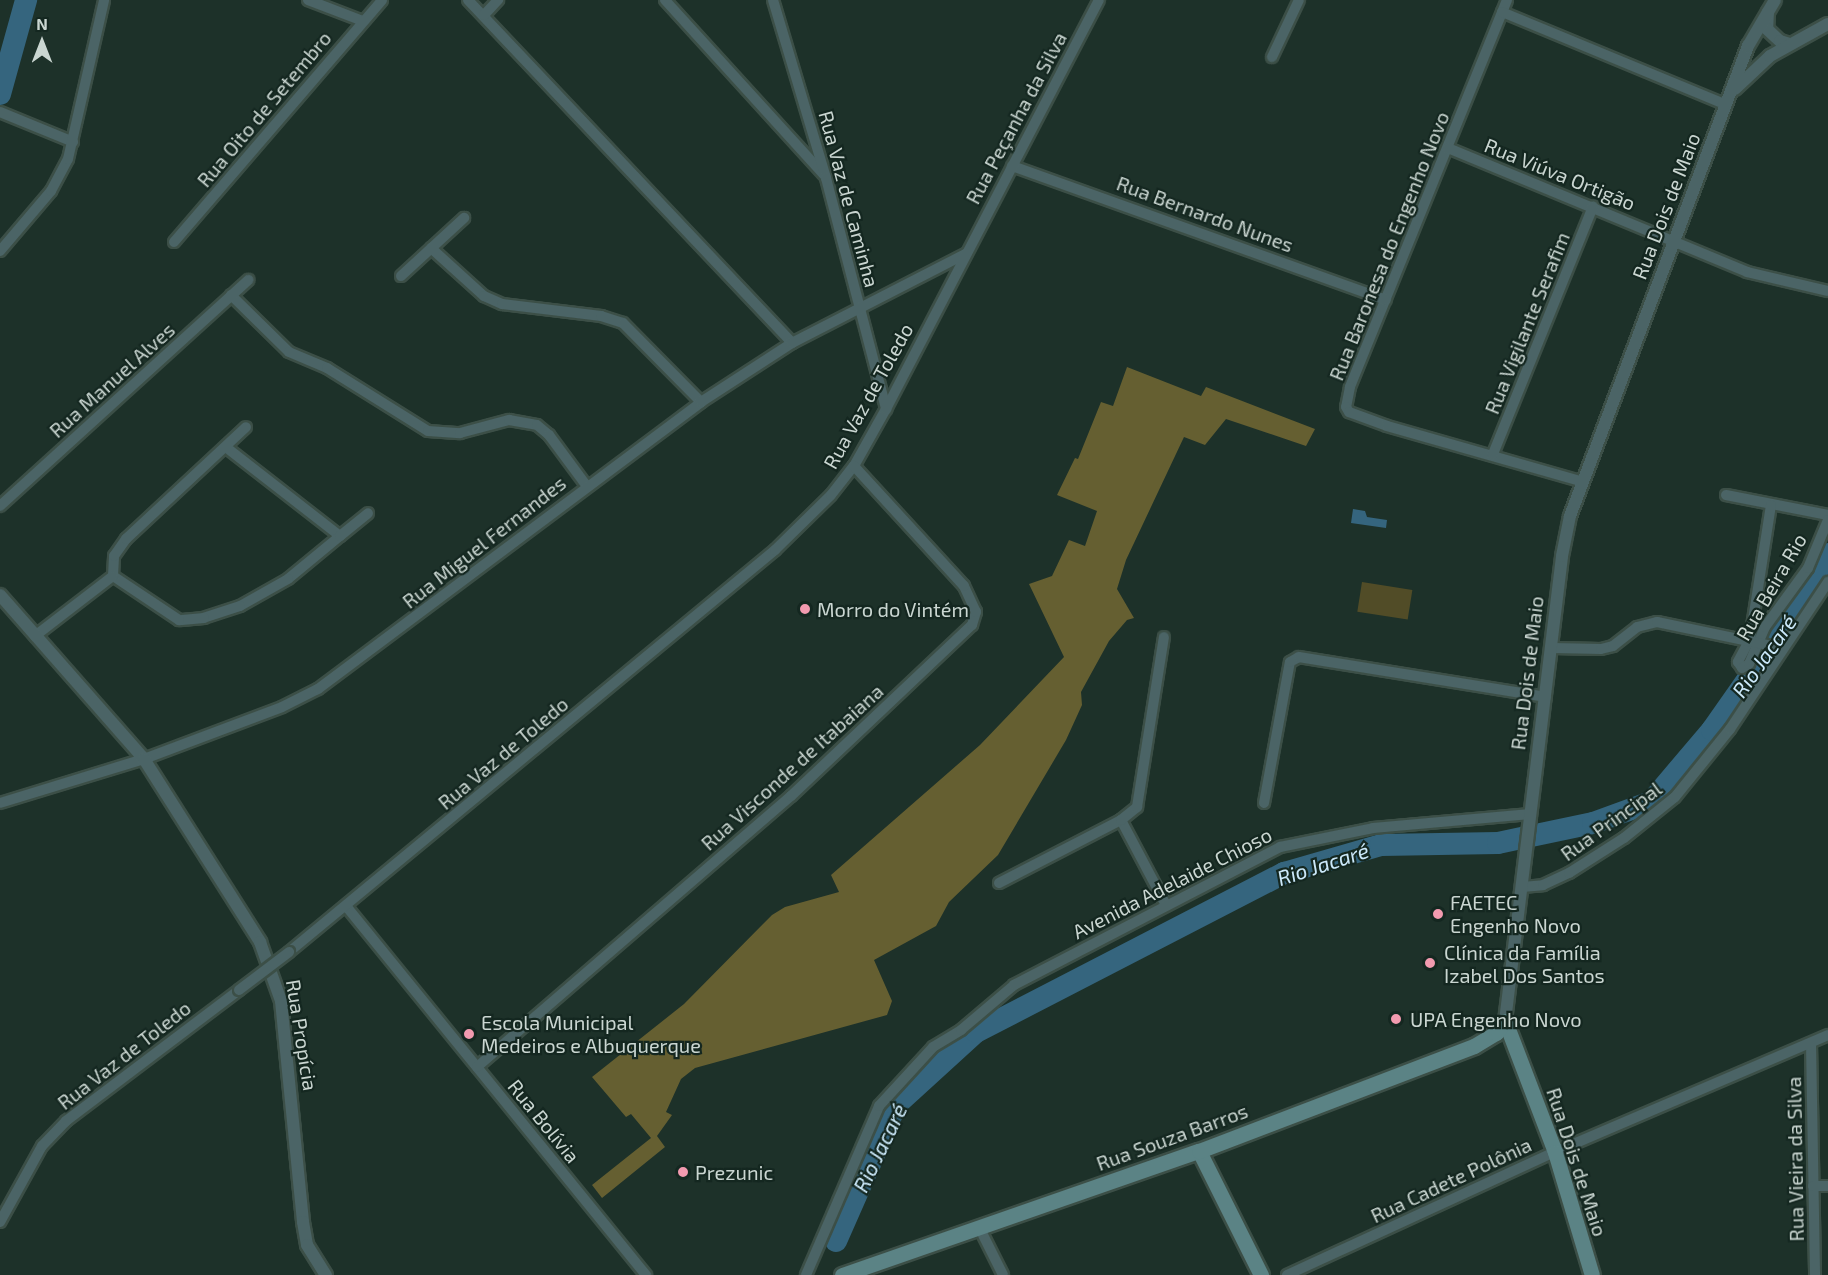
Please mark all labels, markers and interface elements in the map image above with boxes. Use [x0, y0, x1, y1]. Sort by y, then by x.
north arrow [12, 12, 72, 72]
text: N [36, 14, 48, 33]
street label: Rua Oito de Setembro [192, 26, 336, 192]
street label: Rua Peçanha da Silva [961, 28, 1071, 208]
street label: Rua Vaz de Caminha [814, 108, 884, 290]
street label: Rua Baronesa do Engenho Novo [1324, 108, 1454, 384]
street label: Rua Dois de Maio [1627, 129, 1705, 283]
street label: Rua Viúva Ortigão [1481, 133, 1639, 215]
street label: Rua Bernardo Nunes [1113, 171, 1297, 257]
street label: Rua Vigilante Serafim [1479, 228, 1575, 418]
street label: Rua Manuel Alves [44, 317, 180, 443]
street label: Rua Vaz de Toledo [818, 319, 918, 473]
street label: Rua Miguel Fernandes [397, 471, 571, 613]
street label: Rua Beira Rio [1731, 529, 1811, 645]
street label: Rua Dois de Maio [1506, 595, 1548, 751]
place label: Morro do Vintém [817, 597, 969, 621]
marker: Morro do Vintém [798, 602, 812, 616]
water label: Rio Jacaré [1726, 610, 1802, 702]
street label: Rua Visconde de Itabaiana [696, 679, 888, 855]
street label: Rua Vaz de Toledo [433, 691, 573, 815]
street label: Rua Principal [1556, 776, 1666, 866]
street label: Avenida Adelaide Chioso [1068, 822, 1276, 944]
water label: Rio Jacaré [1274, 837, 1372, 891]
place label: FAETEC Engenho Novo [1450, 891, 1581, 938]
marker: FAETEC Engenho Novo [1431, 907, 1445, 921]
place label: Clínica da Família Izabel Dos Santos [1444, 940, 1605, 987]
marker: Clínica da Família Izabel Dos Santos [1421, 954, 1439, 972]
street label: Rua Propícia [281, 978, 323, 1092]
street label: Rua Vaz de Toledo [52, 995, 196, 1115]
place label: UPA Engenho Novo [1410, 1007, 1582, 1031]
marker: UPA Engenho Novo [1387, 1010, 1405, 1028]
place label: Escola Municipal Medeiros e Albuquerque [481, 1011, 701, 1058]
marker: Escola Municipal Medeiros e Albuquerque [462, 1027, 476, 1041]
street label: Rua Bolívia [503, 1074, 585, 1168]
street label: Rua Vieira da Silva [1782, 1076, 1808, 1242]
street label: Rua Dois de Maio [1542, 1085, 1612, 1239]
street label: Rua Souza Barros [1093, 1098, 1251, 1176]
water label: Rio Jacaré [848, 1100, 912, 1196]
street label: Rua Cadete Polônia [1367, 1132, 1535, 1228]
place label: Prezunic [695, 1160, 773, 1184]
marker: Prezunic [676, 1165, 690, 1179]

